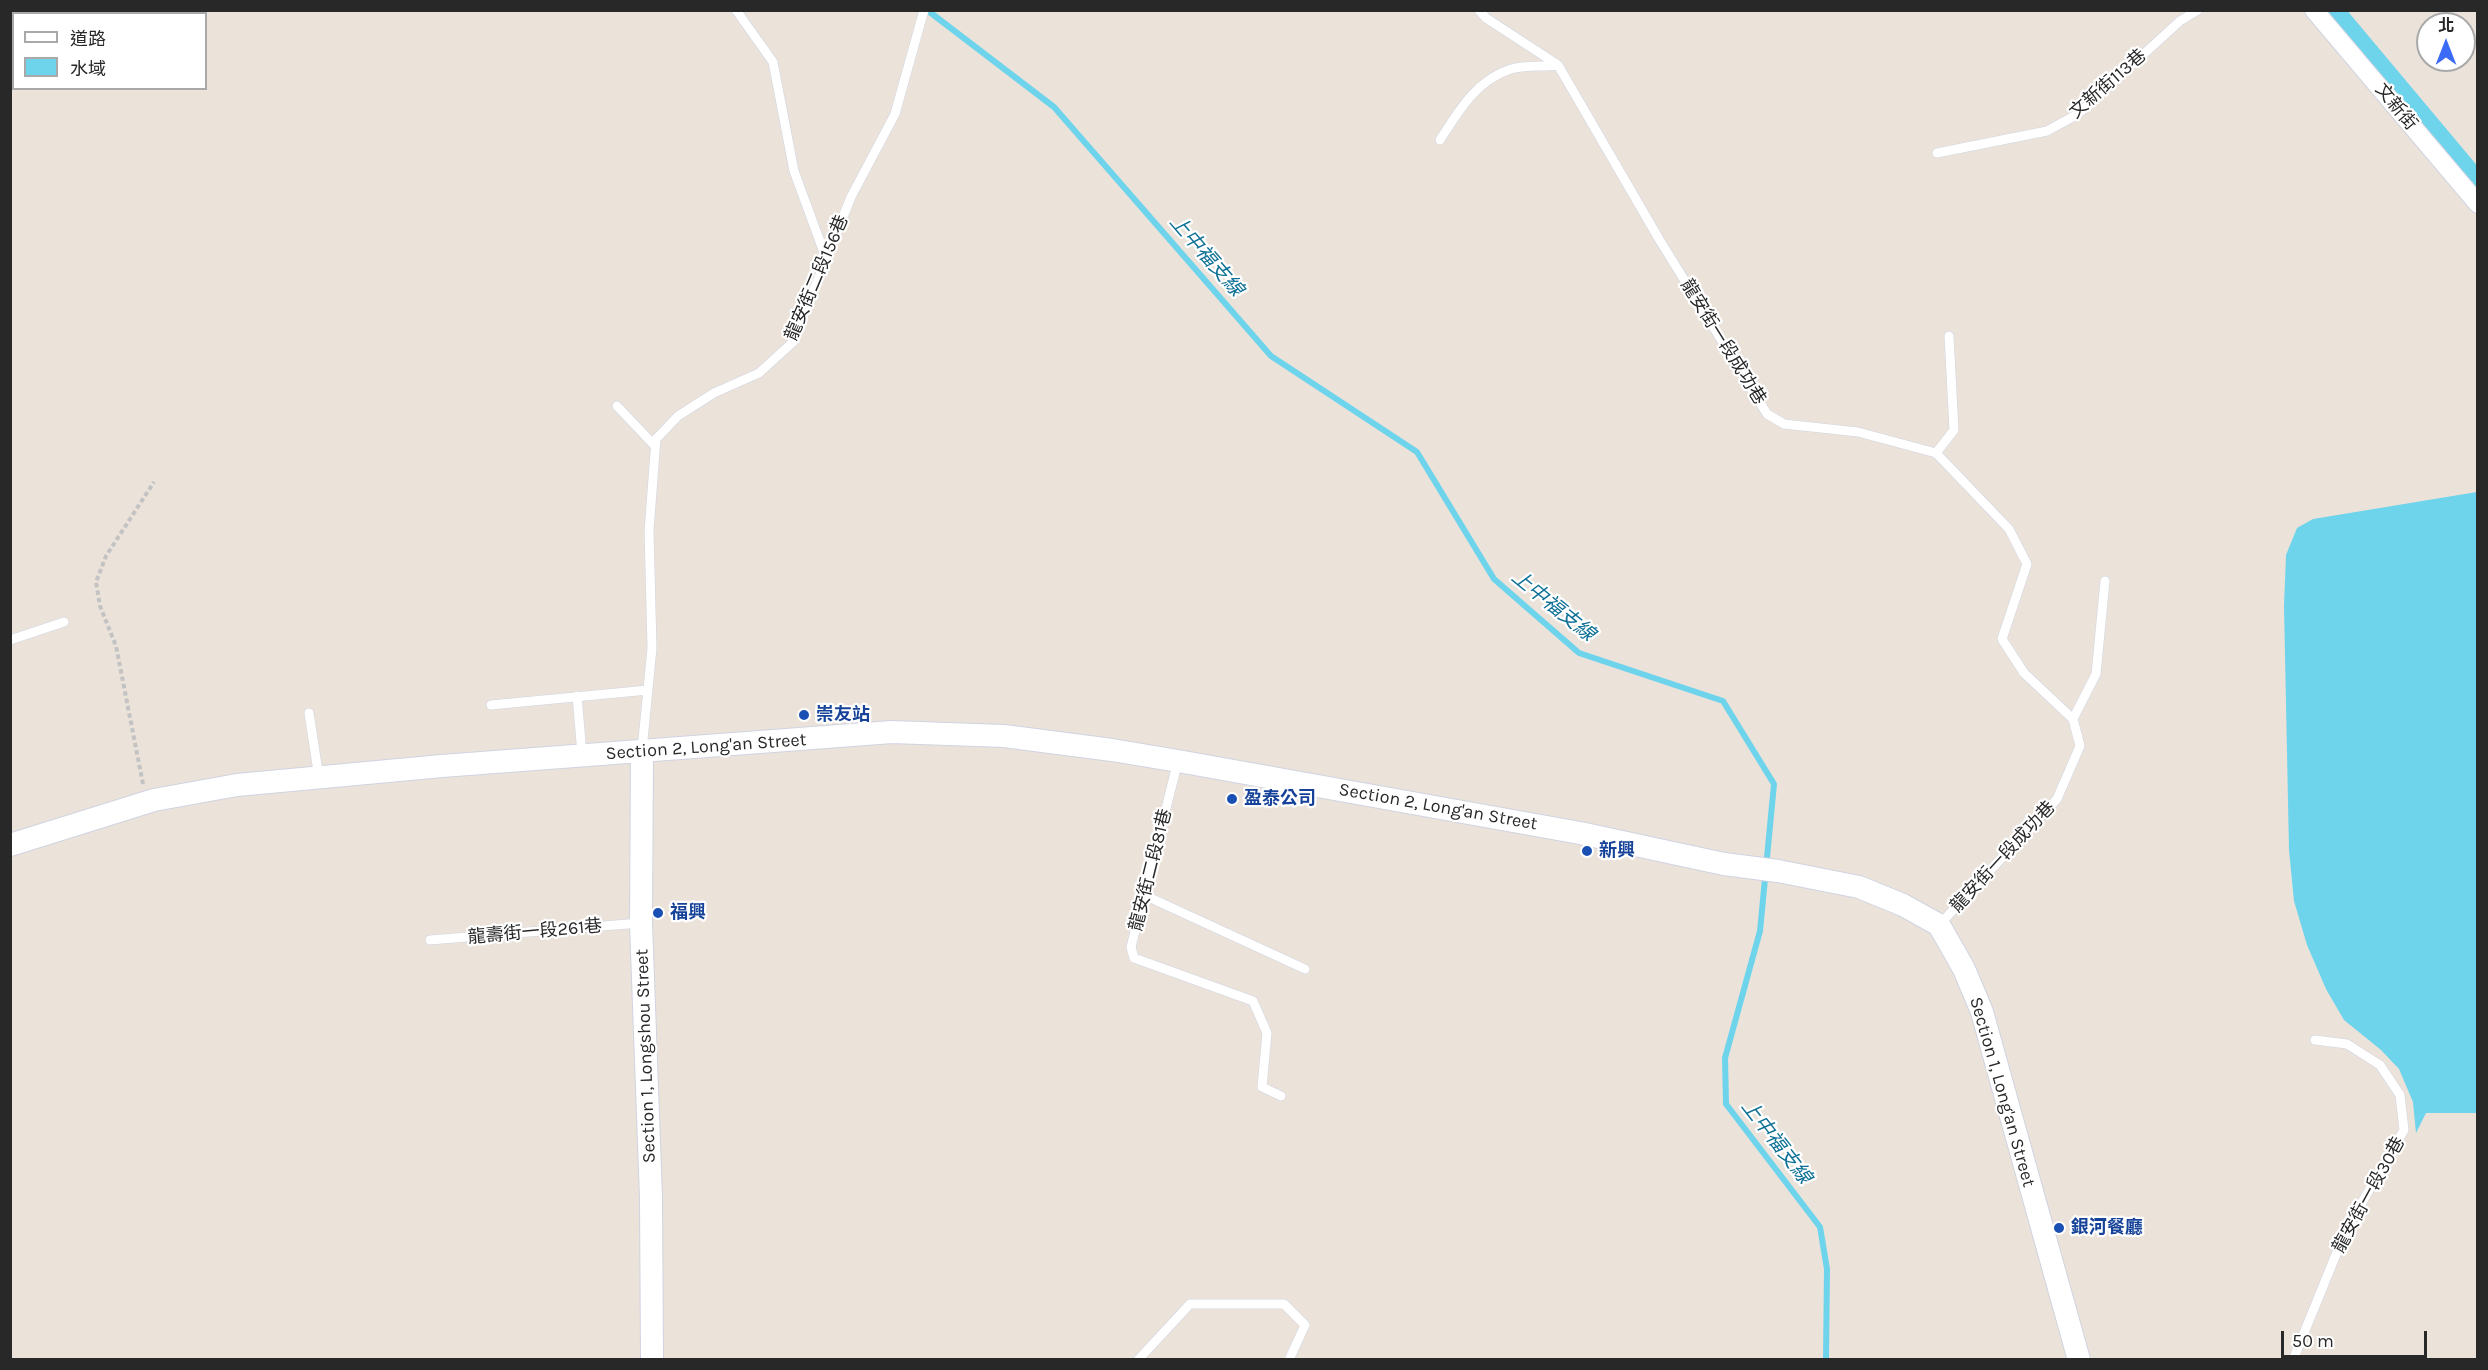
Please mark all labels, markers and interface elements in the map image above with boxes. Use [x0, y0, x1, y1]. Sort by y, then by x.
legend [12, 12, 207, 90]
north arrow [2416, 12, 2476, 72]
text: 北 [2438, 16, 2454, 35]
text: 道路 [70, 28, 106, 50]
street label: 文新街113巷 [2065, 45, 2151, 123]
text: 水域 [70, 58, 106, 80]
street label: 文新街 [2370, 79, 2422, 135]
water label: 上中福支線 [1164, 210, 1248, 302]
street label: 龍安街二段156巷 [781, 212, 853, 344]
street label: 龍安街一段成功巷 [1676, 275, 1770, 409]
water label: 上中福支線 [1507, 565, 1599, 647]
place label: 崇友站 [816, 704, 870, 726]
marker: 崇友站 [797, 708, 811, 722]
street label: Section 2, Long'an Street [605, 729, 807, 765]
street label: Section 2, Long'an Street [1337, 779, 1539, 835]
place label: 盈泰公司 [1244, 788, 1316, 810]
marker: 盈泰公司 [1225, 792, 1239, 806]
street label: 龍安街一段成功巷 [1946, 797, 2060, 917]
street label: 龍安街二段81巷 [1125, 807, 1177, 933]
place label: 新興 [1599, 840, 1635, 862]
marker: 新興 [1580, 844, 1594, 858]
place label: 福興 [670, 902, 706, 924]
marker: 福興 [651, 906, 665, 920]
street label: 龍壽街一段261巷 [467, 915, 603, 949]
street label: Section 1, Longshou Street [631, 948, 661, 1164]
street label: Section 1, Long'an Street [1965, 994, 2039, 1190]
water label: 上中福支線 [1736, 1095, 1816, 1189]
street label: 龍安街一段30巷 [2328, 1133, 2410, 1257]
place label: 銀河餐廳 [2071, 1217, 2143, 1239]
marker: 銀河餐廳 [2052, 1221, 2066, 1235]
scale bar [2284, 1319, 2430, 1357]
text: 50 m [2292, 1330, 2334, 1352]

